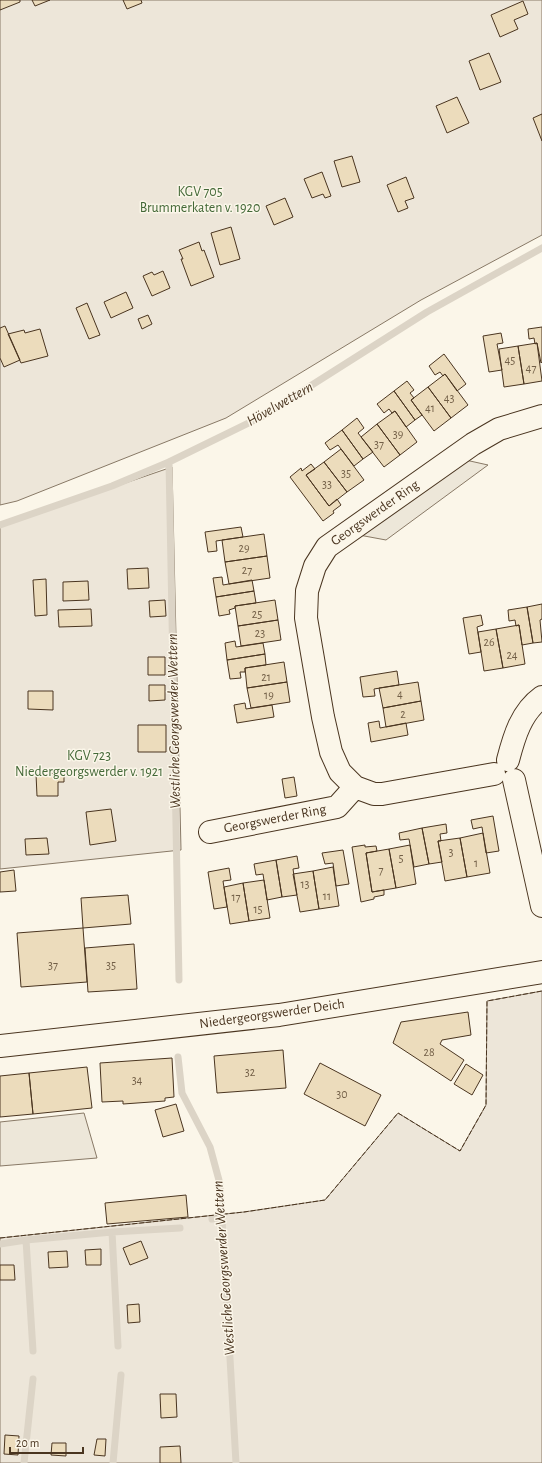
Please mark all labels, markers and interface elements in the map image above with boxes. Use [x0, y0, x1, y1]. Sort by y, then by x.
park label: KGV 705 Brummerkaten v. 1920 [140, 185, 260, 215]
house number: 45 [505, 354, 515, 366]
house number: 47 [526, 362, 536, 374]
water label: Hövelwettern [244, 379, 316, 429]
house number: 43 [444, 392, 454, 404]
house number: 41 [425, 402, 435, 414]
house number: 39 [393, 428, 404, 440]
house number: 37 [374, 438, 384, 450]
house number: 35 [341, 467, 351, 479]
street label: Georgswerder Ring [328, 477, 422, 548]
house number: 33 [322, 478, 332, 490]
house number: 29 [238, 542, 250, 554]
house number: 27 [242, 564, 252, 576]
house number: 25 [252, 608, 262, 620]
house number: 23 [255, 627, 265, 639]
water label: Westliche Georgswerder Wettern [165, 633, 183, 809]
house number: 26 [483, 636, 495, 648]
house number: 24 [506, 649, 518, 661]
house number: 21 [261, 671, 271, 683]
house number: 4 [397, 688, 403, 700]
house number: 19 [264, 689, 274, 701]
house number: 2 [400, 708, 406, 720]
park label: KGV 723 Niedergeorgswerder v. 1921 [15, 749, 163, 779]
street label: Georgswerder Ring [223, 802, 327, 836]
house number: 3 [449, 846, 454, 858]
house number: 5 [398, 852, 404, 864]
house number: 1 [474, 857, 478, 869]
house number: 7 [378, 864, 384, 876]
house number: 13 [300, 878, 310, 890]
house number: 11 [323, 890, 331, 902]
house number: 17 [231, 891, 241, 903]
house number: 15 [253, 903, 263, 915]
house number: 37 [48, 959, 58, 971]
house number: 35 [106, 959, 116, 971]
street label: Niedergeorgswerder Deich [199, 997, 345, 1031]
house number: 28 [423, 1046, 435, 1058]
house number: 32 [245, 1066, 256, 1078]
house number: 34 [132, 1074, 143, 1086]
house number: 30 [336, 1088, 348, 1100]
water label: Westliche Georgswerder Wettern [210, 1180, 238, 1356]
scale bar [10, 1429, 83, 1455]
text: 20 m [16, 1437, 39, 1449]

